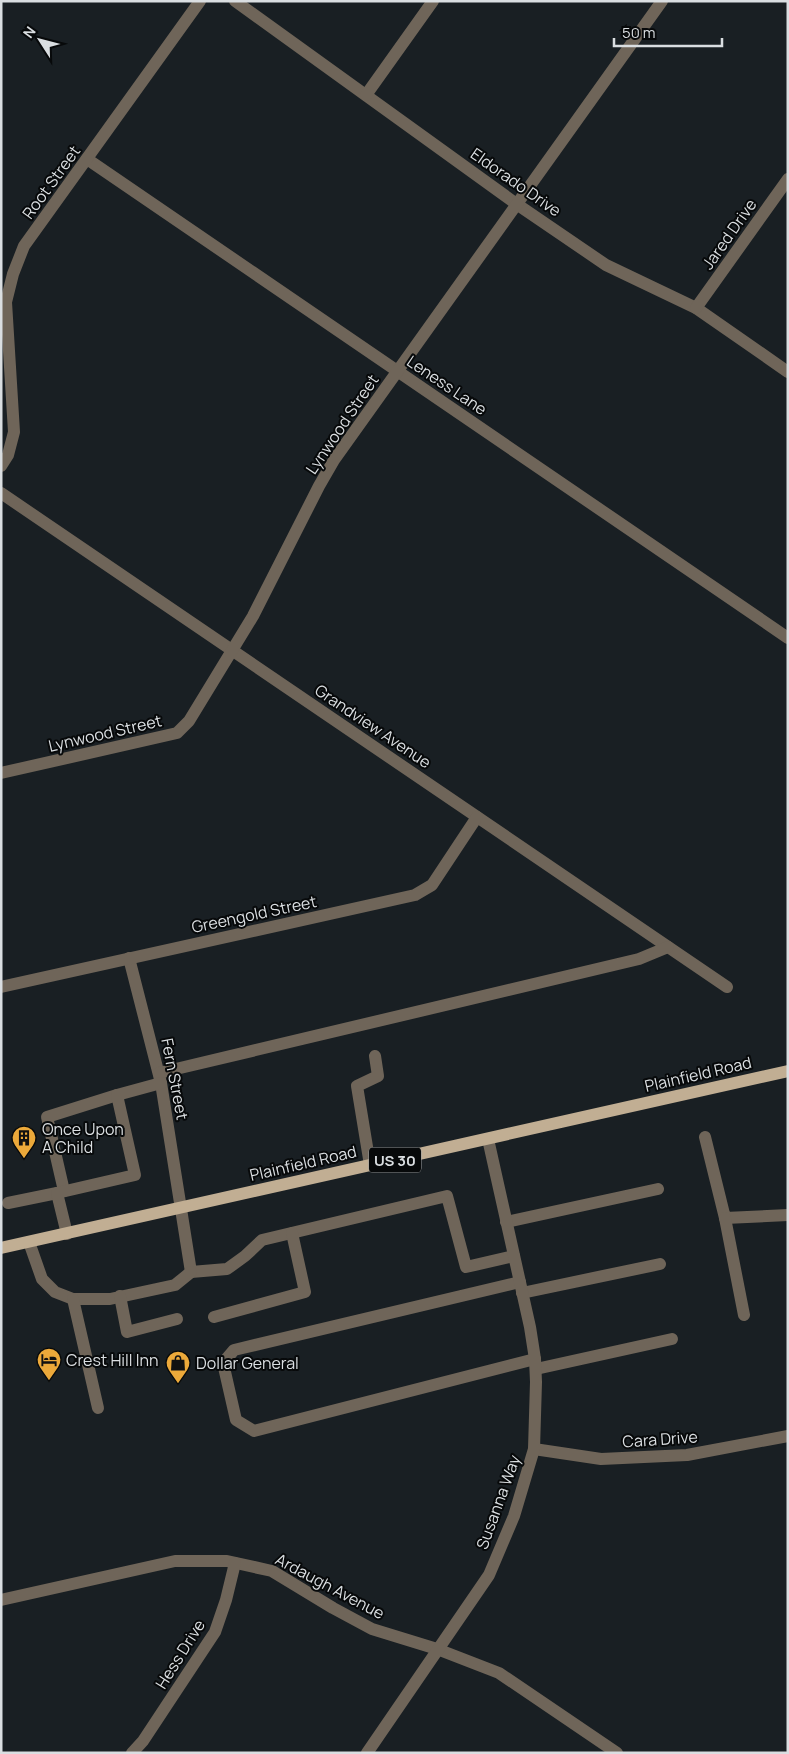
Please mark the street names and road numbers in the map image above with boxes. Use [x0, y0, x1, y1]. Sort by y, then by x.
street label: Root Street [17, 141, 85, 223]
street label: Eldorado Drive [466, 143, 566, 221]
street label: Jared Drive [697, 194, 761, 274]
street label: Leness Lane [403, 350, 491, 420]
street label: Lynwood Street [300, 370, 384, 478]
street label: Grandview Avenue [311, 679, 435, 773]
street label: Lynwood Street [46, 709, 164, 757]
street label: Greengold Street [190, 890, 318, 938]
street label: Fern Street [156, 1036, 194, 1122]
street label: Plainfield Road [642, 1051, 754, 1097]
street label: Plainfield Road [247, 1140, 359, 1186]
road number: US 30 [369, 1148, 421, 1172]
street label: Cara Drive [622, 1425, 698, 1453]
street label: Susanna Way [471, 1451, 525, 1552]
street label: Ardaugh Avenue [272, 1548, 388, 1624]
street label: Hess Drive [150, 1615, 210, 1693]

